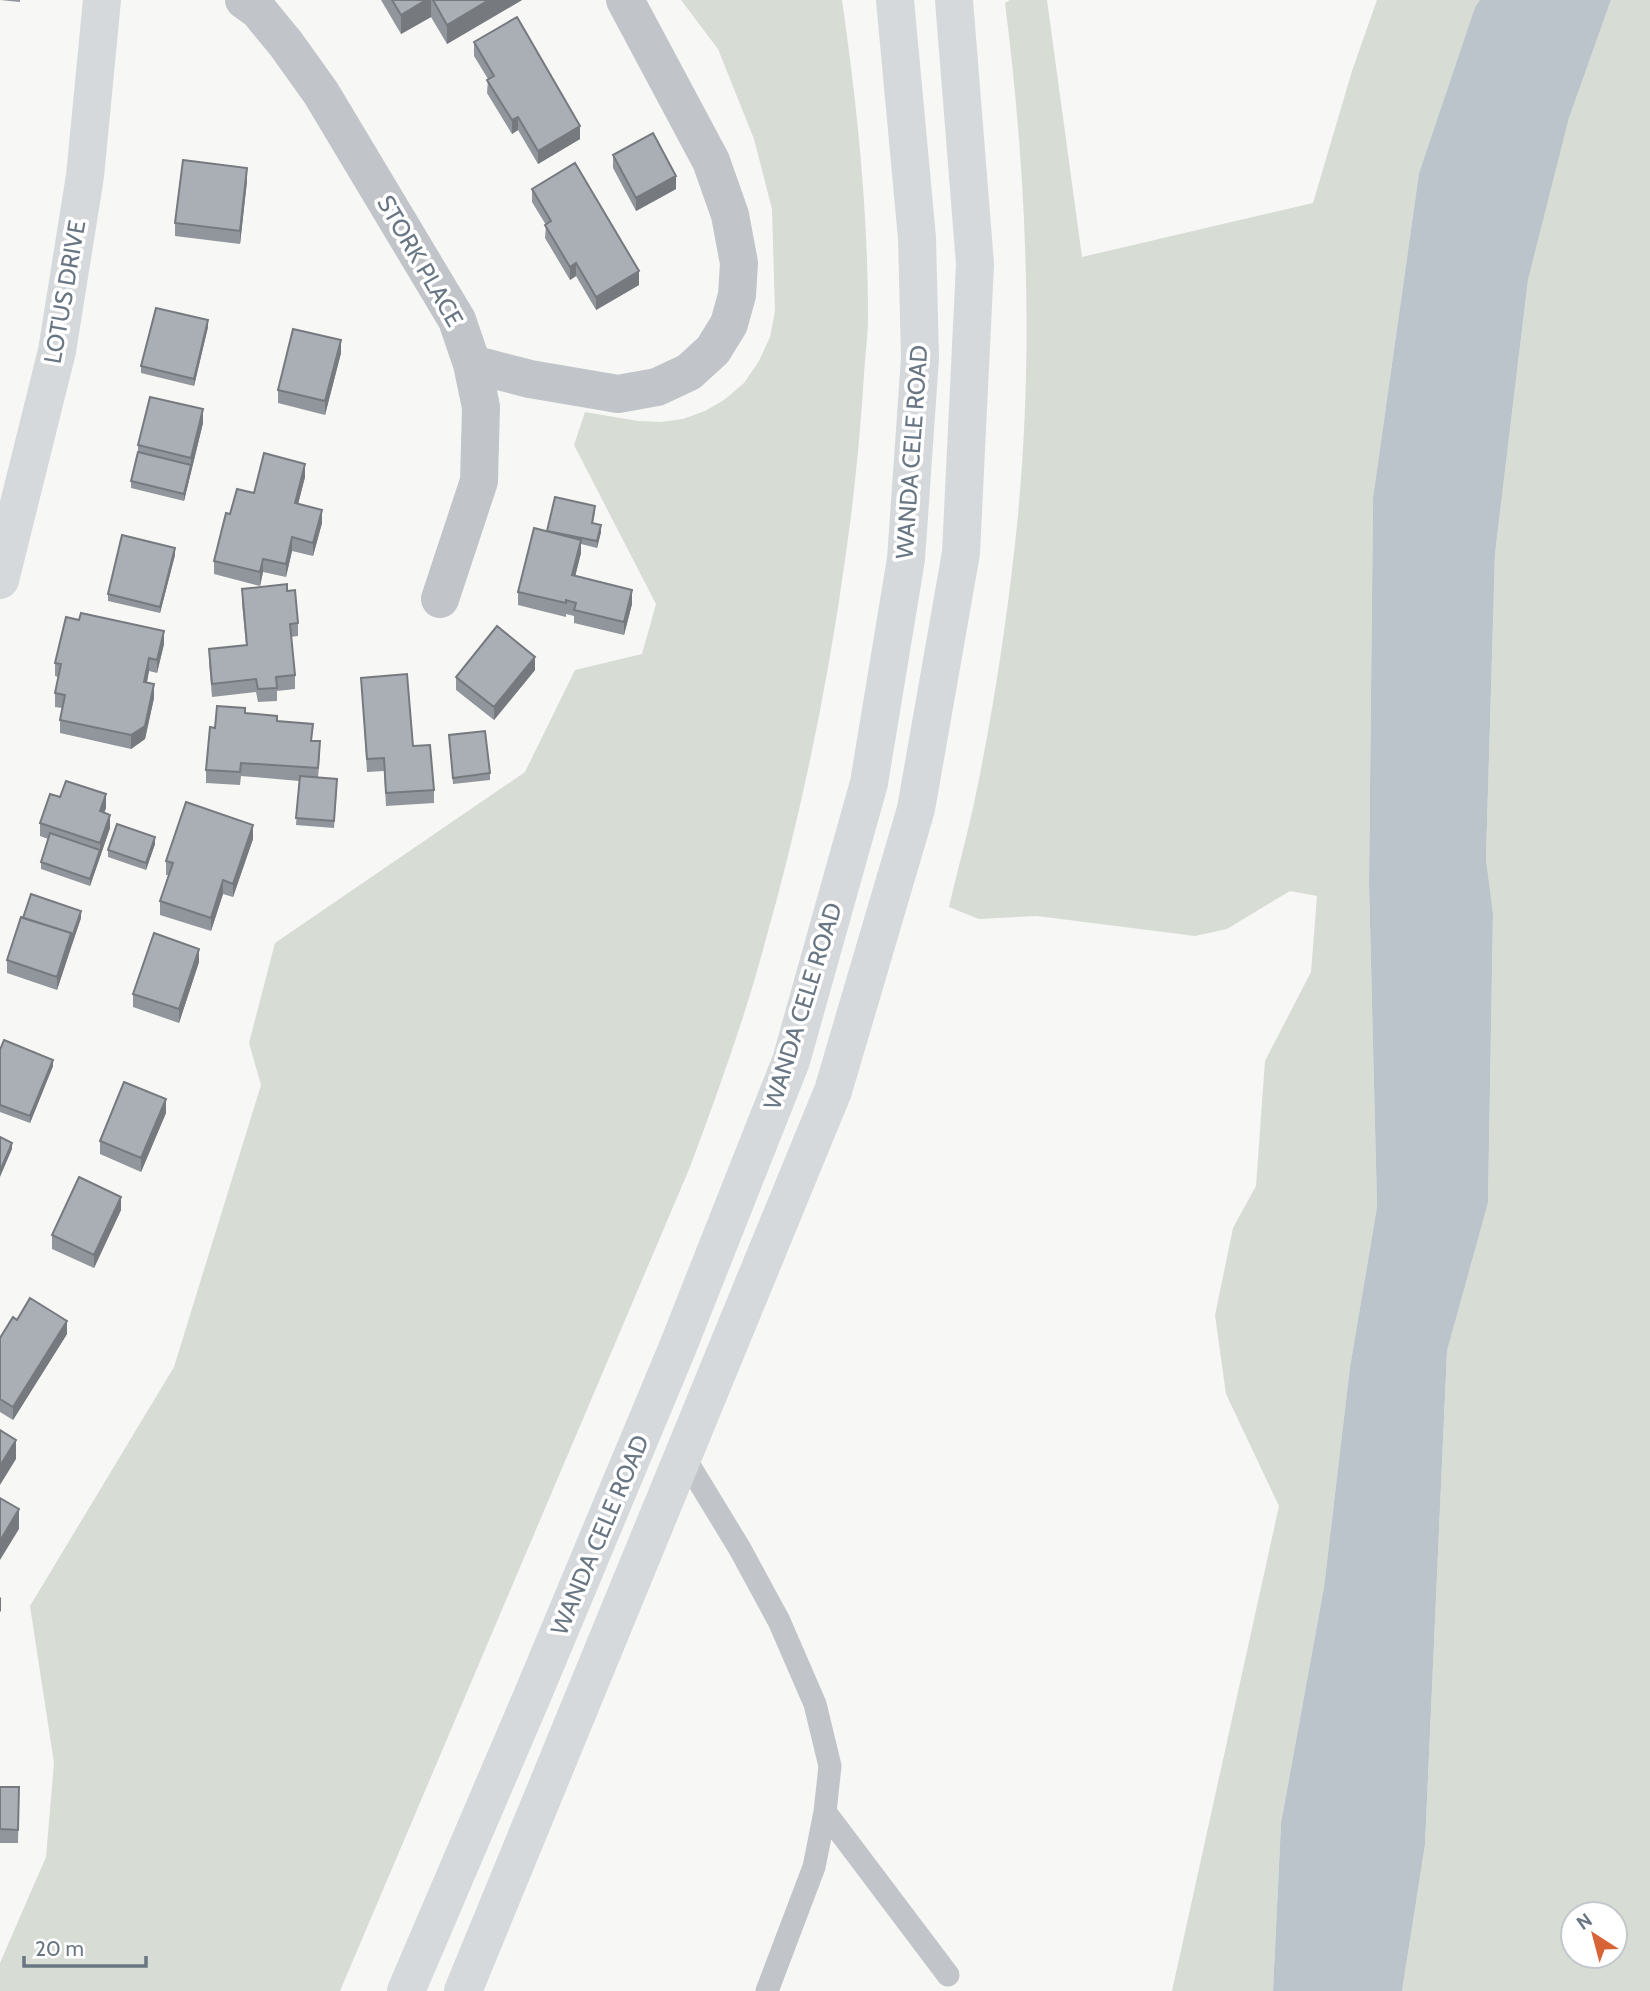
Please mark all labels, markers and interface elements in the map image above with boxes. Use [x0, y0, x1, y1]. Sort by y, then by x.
street label: STORK PLACE [371, 190, 470, 331]
street label: LOTUS DRIVE [38, 218, 91, 366]
street label: WANDA CELE ROAD [890, 344, 933, 560]
street label: WANDA CELE ROAD [757, 899, 848, 1113]
street label: WANDA CELE ROAD [544, 1430, 655, 1639]
north arrow [1559, 1900, 1629, 1970]
text: N [1572, 1908, 1596, 1935]
scale bar [24, 1924, 147, 1968]
text: 20 m [35, 1936, 84, 1961]

